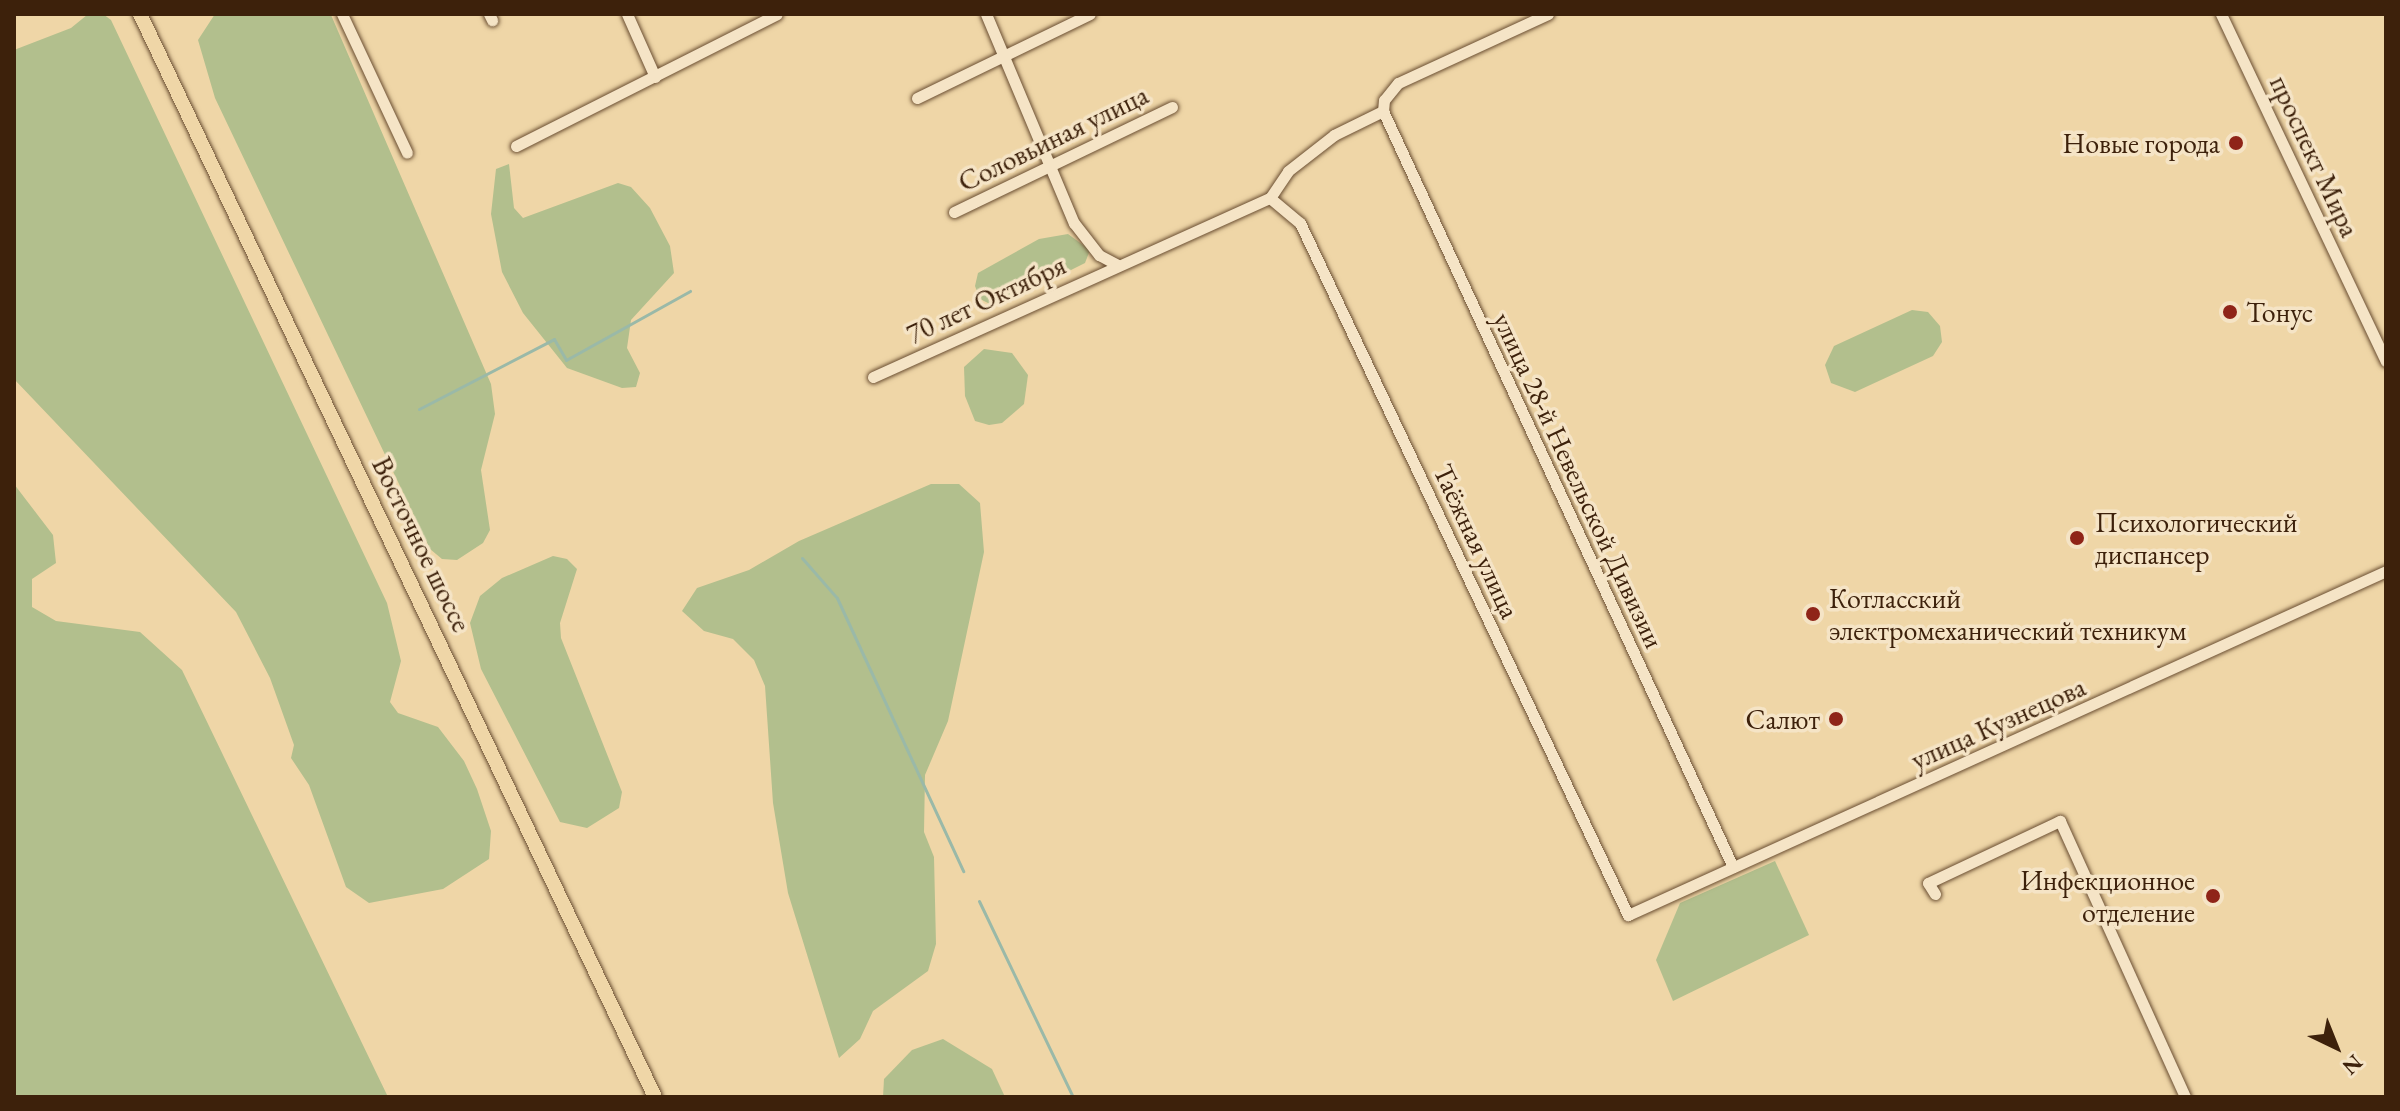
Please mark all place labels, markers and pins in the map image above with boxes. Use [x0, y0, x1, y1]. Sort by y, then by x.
place label: Новые города [2063, 126, 2220, 160]
marker: Новые города [2227, 134, 2245, 152]
place label: Тонус [2246, 295, 2313, 329]
marker: Тонус [2221, 303, 2239, 321]
place label: Психологический диспансер [2095, 505, 2298, 571]
marker: Психологический диспансер [2066, 527, 2088, 549]
place label: Котласский электромеханический техникум [1829, 581, 2187, 647]
marker: Котласский электромеханический техникум [1804, 605, 1822, 623]
place label: Салют [1746, 702, 1820, 736]
marker: Салют [1827, 710, 1845, 728]
place label: Инфекционное отделение [2020, 863, 2195, 929]
marker: Инфекционное отделение [2202, 885, 2224, 907]

